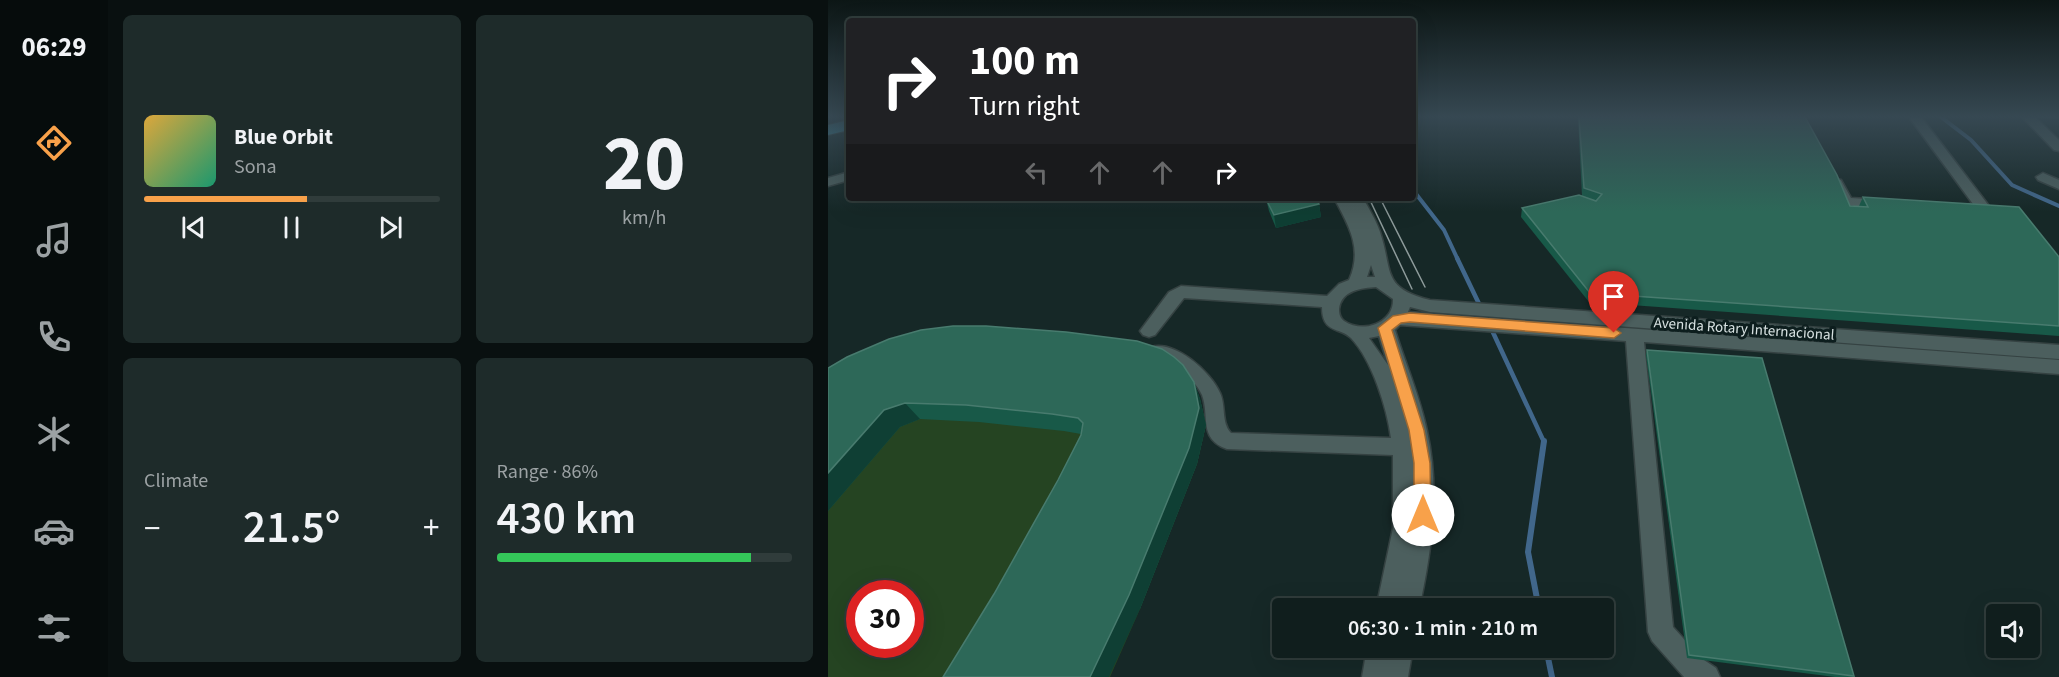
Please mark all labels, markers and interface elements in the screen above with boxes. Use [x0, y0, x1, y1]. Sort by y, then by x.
text: 06:29 [21, 28, 87, 67]
text: 100 m [969, 31, 1080, 91]
icon: right [870, 42, 948, 120]
text: Turn right [969, 87, 1080, 126]
text: 20 [603, 109, 685, 220]
text: Blue Orbit [234, 121, 333, 153]
icon: directions [33, 122, 75, 164]
text: Sona [234, 153, 277, 181]
icon: left [1020, 156, 1053, 189]
icon: ahead [1083, 156, 1116, 189]
icon: ahead [1146, 156, 1179, 189]
icon: right [1209, 156, 1242, 189]
text: km/h [622, 204, 666, 232]
icon: previous [177, 211, 210, 244]
icon: pause [275, 211, 308, 244]
icon: next [374, 211, 407, 244]
icon: music [33, 219, 75, 261]
pin [1588, 271, 1639, 333]
icon: arrive [1597, 280, 1630, 313]
street label: Avenida Rotary Internacional [1653, 312, 1835, 346]
icon: phone [33, 316, 75, 358]
icon: climate [33, 413, 75, 455]
text: Range · 86% [497, 458, 598, 486]
text: Climate [144, 467, 208, 495]
position arrow [1391, 483, 1455, 547]
text: 430 km [497, 487, 636, 551]
text: 21.5° [243, 496, 340, 560]
text: − [144, 505, 160, 552]
text: + [423, 505, 439, 552]
icon: car [33, 510, 75, 552]
speed limit sign: 30 [846, 580, 924, 658]
map controls [1986, 604, 2040, 658]
button: sound [1986, 604, 2040, 658]
icon: filters [33, 607, 75, 649]
text: 06:30 · 1 min · 210 m [1348, 612, 1538, 644]

